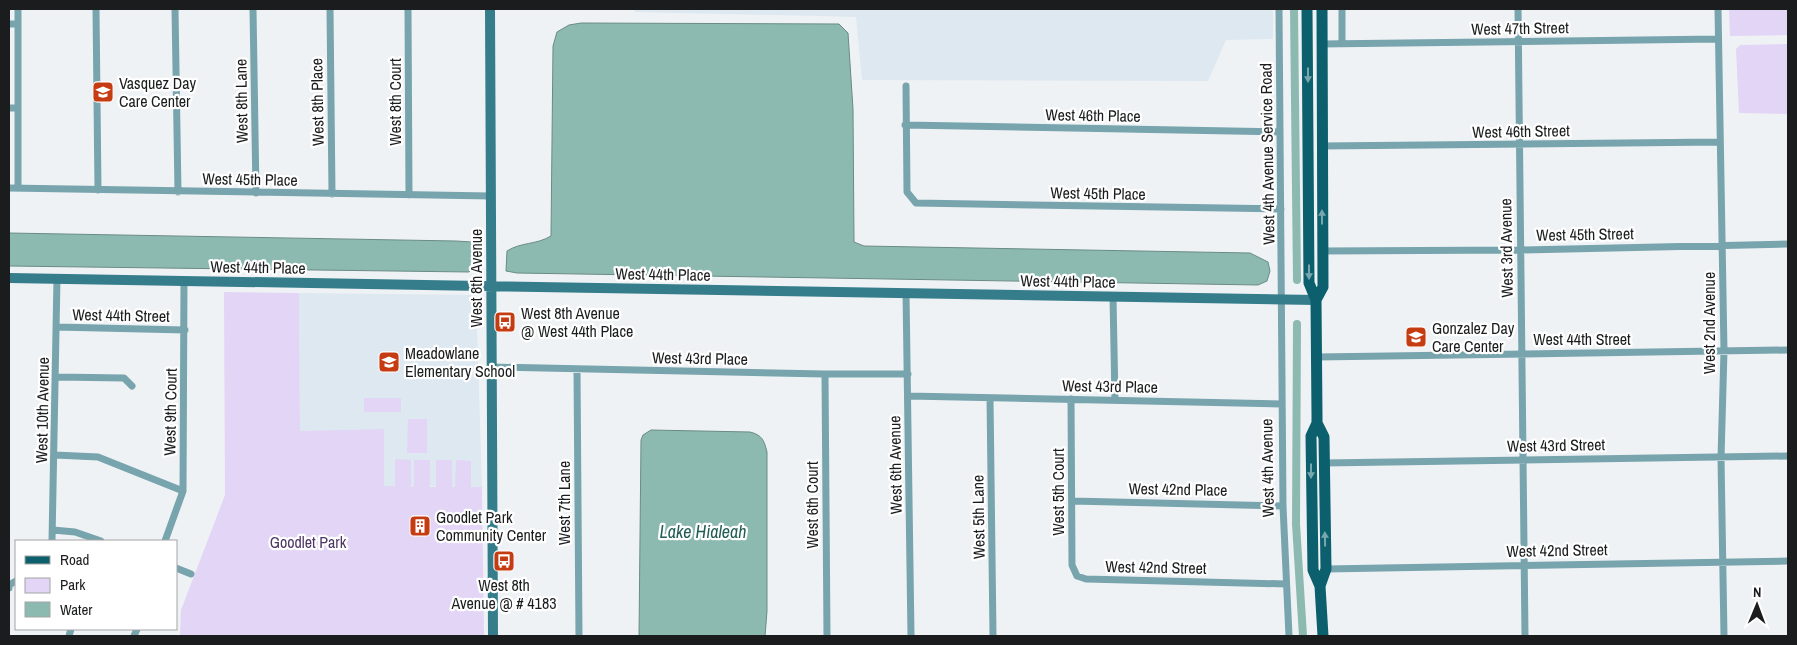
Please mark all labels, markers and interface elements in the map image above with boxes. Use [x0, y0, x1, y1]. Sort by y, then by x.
street label: West 47th Street [1471, 16, 1569, 40]
street label: West 8th Place [305, 58, 329, 146]
street label: West 8th Court [384, 58, 406, 146]
street label: West 8th Lane [229, 59, 253, 143]
street label: West 4th Avenue Service Road [1254, 63, 1280, 245]
one-way arrow [1304, 67, 1312, 83]
place label: Vasquez Day Care Center [119, 72, 197, 112]
school or university icon: Vasquez Day Care Center [91, 80, 115, 104]
street label: West 46th Place [1045, 103, 1141, 127]
street label: West 46th Street [1472, 119, 1570, 143]
street label: West 45th Place [202, 167, 298, 191]
street label: West 45th Place [1050, 181, 1146, 205]
street label: West 3rd Avenue [1494, 198, 1518, 298]
one-way arrow [1318, 209, 1326, 225]
street label: West 45th Street [1536, 222, 1634, 246]
street label: West 8th Avenue [465, 229, 487, 327]
street label: West 44th Place [210, 255, 306, 279]
street label: West 44th Place [615, 262, 711, 286]
one-way arrow [1305, 265, 1313, 281]
street label: West 44th Place [1020, 269, 1116, 293]
street label: West 2nd Avenue [1698, 272, 1720, 374]
place label: West 8th Avenue @ West 44th Place [521, 302, 633, 342]
street label: West 44th Street [72, 303, 170, 327]
bus stop icon: West 8th Avenue @ West 44th Place [493, 310, 517, 334]
place label: Gonzalez Day Care Center [1432, 317, 1515, 357]
school or university icon: Gonzalez Day Care Center [1404, 325, 1428, 349]
street label: West 44th Street [1533, 328, 1631, 350]
place label: Meadowlane Elementary School [405, 342, 515, 382]
street label: West 43rd Place [652, 346, 748, 370]
school or university icon: Meadowlane Elementary School [377, 350, 401, 374]
street label: West 10th Avenue [30, 357, 54, 463]
street label: West 9th Court [158, 368, 182, 456]
street label: West 43rd Place [1062, 374, 1158, 398]
street label: West 6th Avenue [883, 415, 907, 515]
street label: West 4th Avenue [1255, 418, 1279, 518]
street label: West 43rd Street [1507, 433, 1606, 457]
street label: West 5th Court [1047, 448, 1069, 536]
street label: West 7th Lane [553, 461, 575, 545]
street label: West 6th Court [801, 461, 823, 549]
one-way arrow [1307, 463, 1315, 479]
street label: West 5th Lane [966, 475, 990, 559]
street label: West 42nd Place [1128, 477, 1228, 501]
place label: Goodlet Park Community Center [436, 506, 547, 546]
building icon: Goodlet Park Community Center [408, 514, 432, 538]
water label: Lake Hialeah [660, 519, 746, 544]
one-way arrow [1321, 530, 1329, 546]
park label: Goodlet Park [270, 531, 347, 553]
street label: West 42nd Street [1506, 538, 1608, 562]
legend [15, 540, 178, 630]
text: Road [60, 549, 89, 570]
bus stop icon: West 8th Avenue @ # 4183 [492, 549, 516, 573]
street label: West 42nd Street [1105, 555, 1207, 579]
text: Park [60, 574, 86, 595]
place label: West 8th Avenue @ # 4183 [450, 574, 557, 614]
north arrow [1732, 580, 1782, 630]
text: N [1753, 583, 1762, 601]
text: Water [60, 599, 92, 620]

